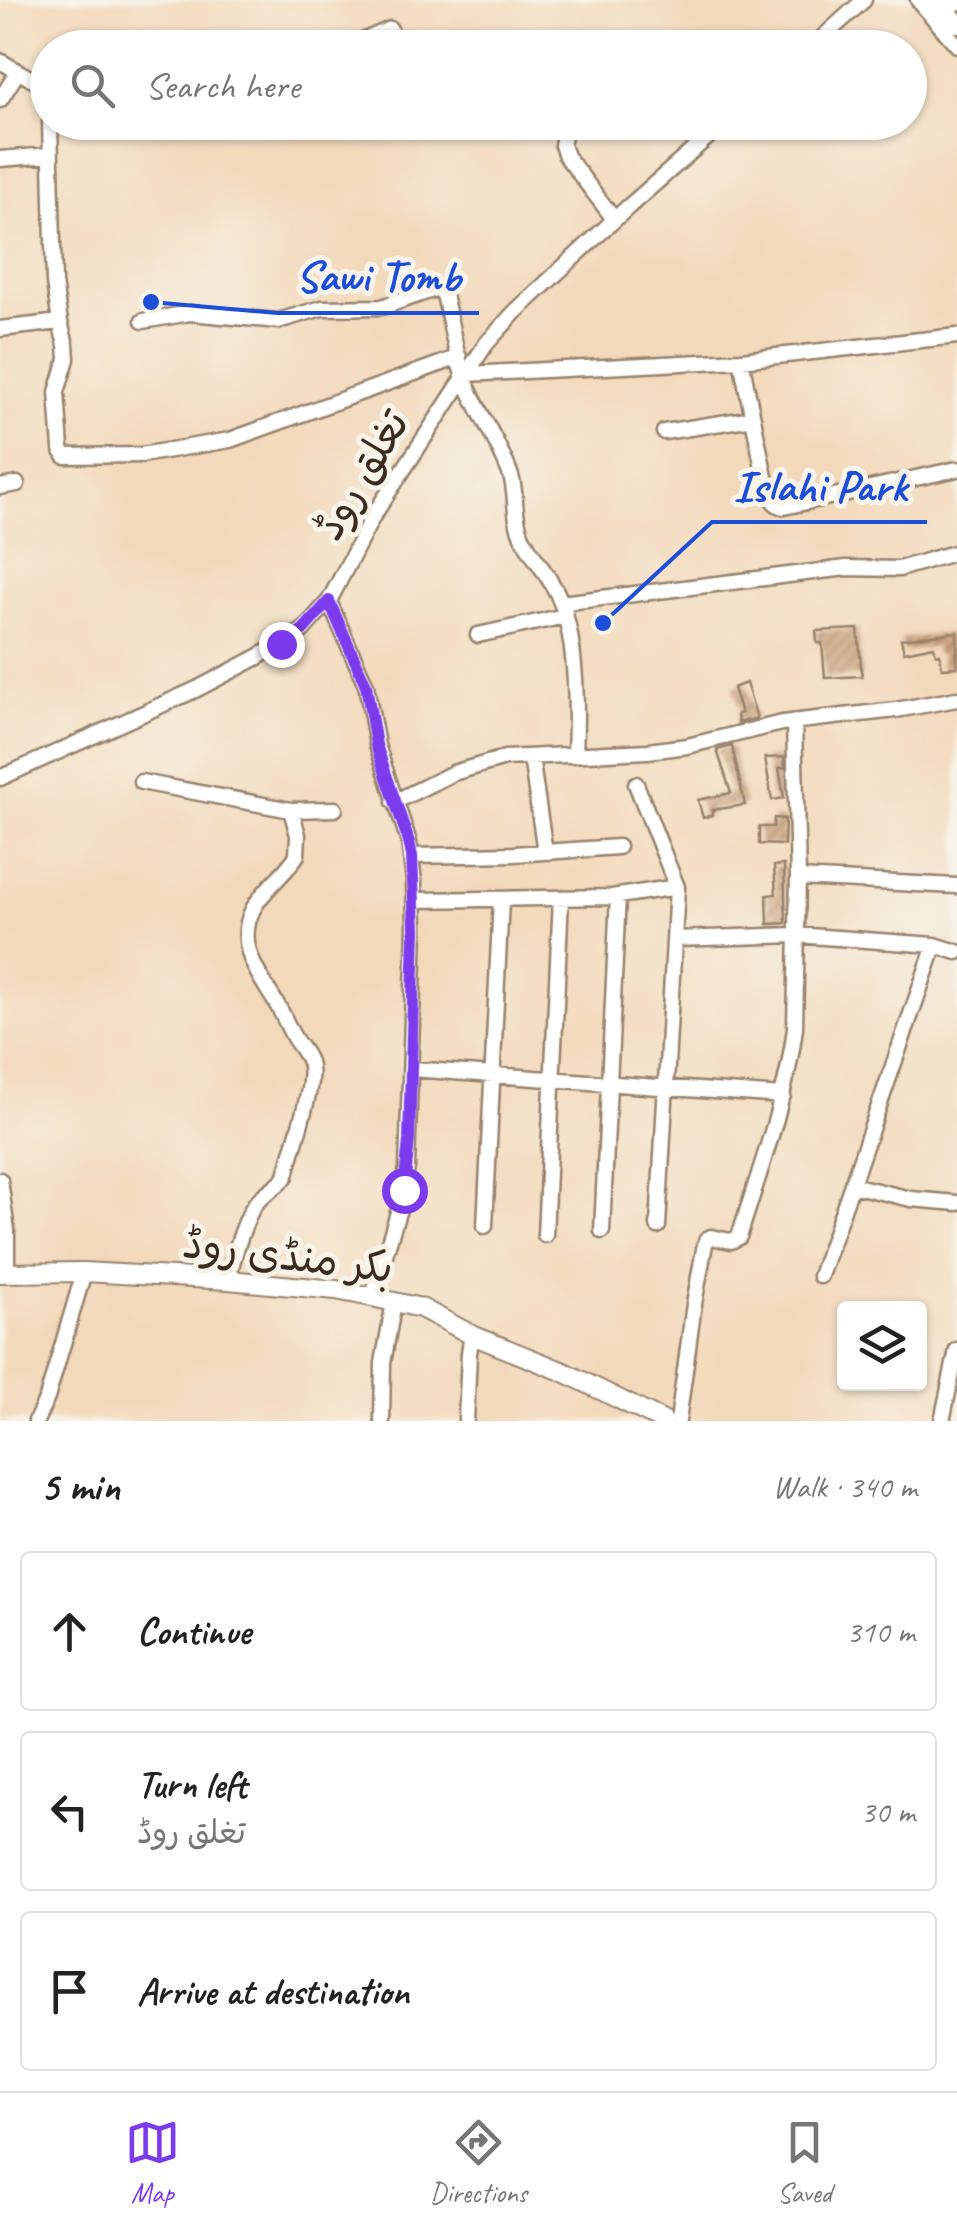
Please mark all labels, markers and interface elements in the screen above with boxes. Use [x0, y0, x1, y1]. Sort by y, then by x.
search box [30, 30, 927, 140]
icon: search [65, 58, 120, 113]
text: Search here [145, 62, 300, 109]
callout: Sawi Tomb [277, 238, 479, 313]
text: Sawi Tomb [296, 248, 463, 305]
street label: تغلق روڈ [303, 400, 422, 550]
callout: Islahi Park [712, 447, 927, 522]
text: Islahi Park [733, 458, 911, 515]
route end [259, 622, 305, 668]
route start [382, 1168, 428, 1214]
street label: بکر منڈی روڈ [180, 1217, 396, 1295]
map controls [837, 1301, 927, 1391]
button: layers [837, 1301, 927, 1391]
text: 5 min [40, 1460, 120, 1513]
text: Walk · 340 m [773, 1466, 917, 1507]
icon: ahead [42, 1604, 97, 1659]
text: Continue [137, 1608, 251, 1655]
text: 310 m [846, 1611, 915, 1652]
text: Turn left [137, 1761, 247, 1808]
icon: left [42, 1784, 97, 1839]
text: 30 m [861, 1791, 915, 1832]
text: تغلق روڈ [137, 1812, 246, 1853]
icon: arrive [42, 1964, 97, 2019]
text: Arrive at destination [137, 1968, 409, 2015]
tab: Map [125, 2115, 180, 2210]
tab: Directions [430, 2115, 527, 2210]
tab: Saved [777, 2115, 832, 2210]

